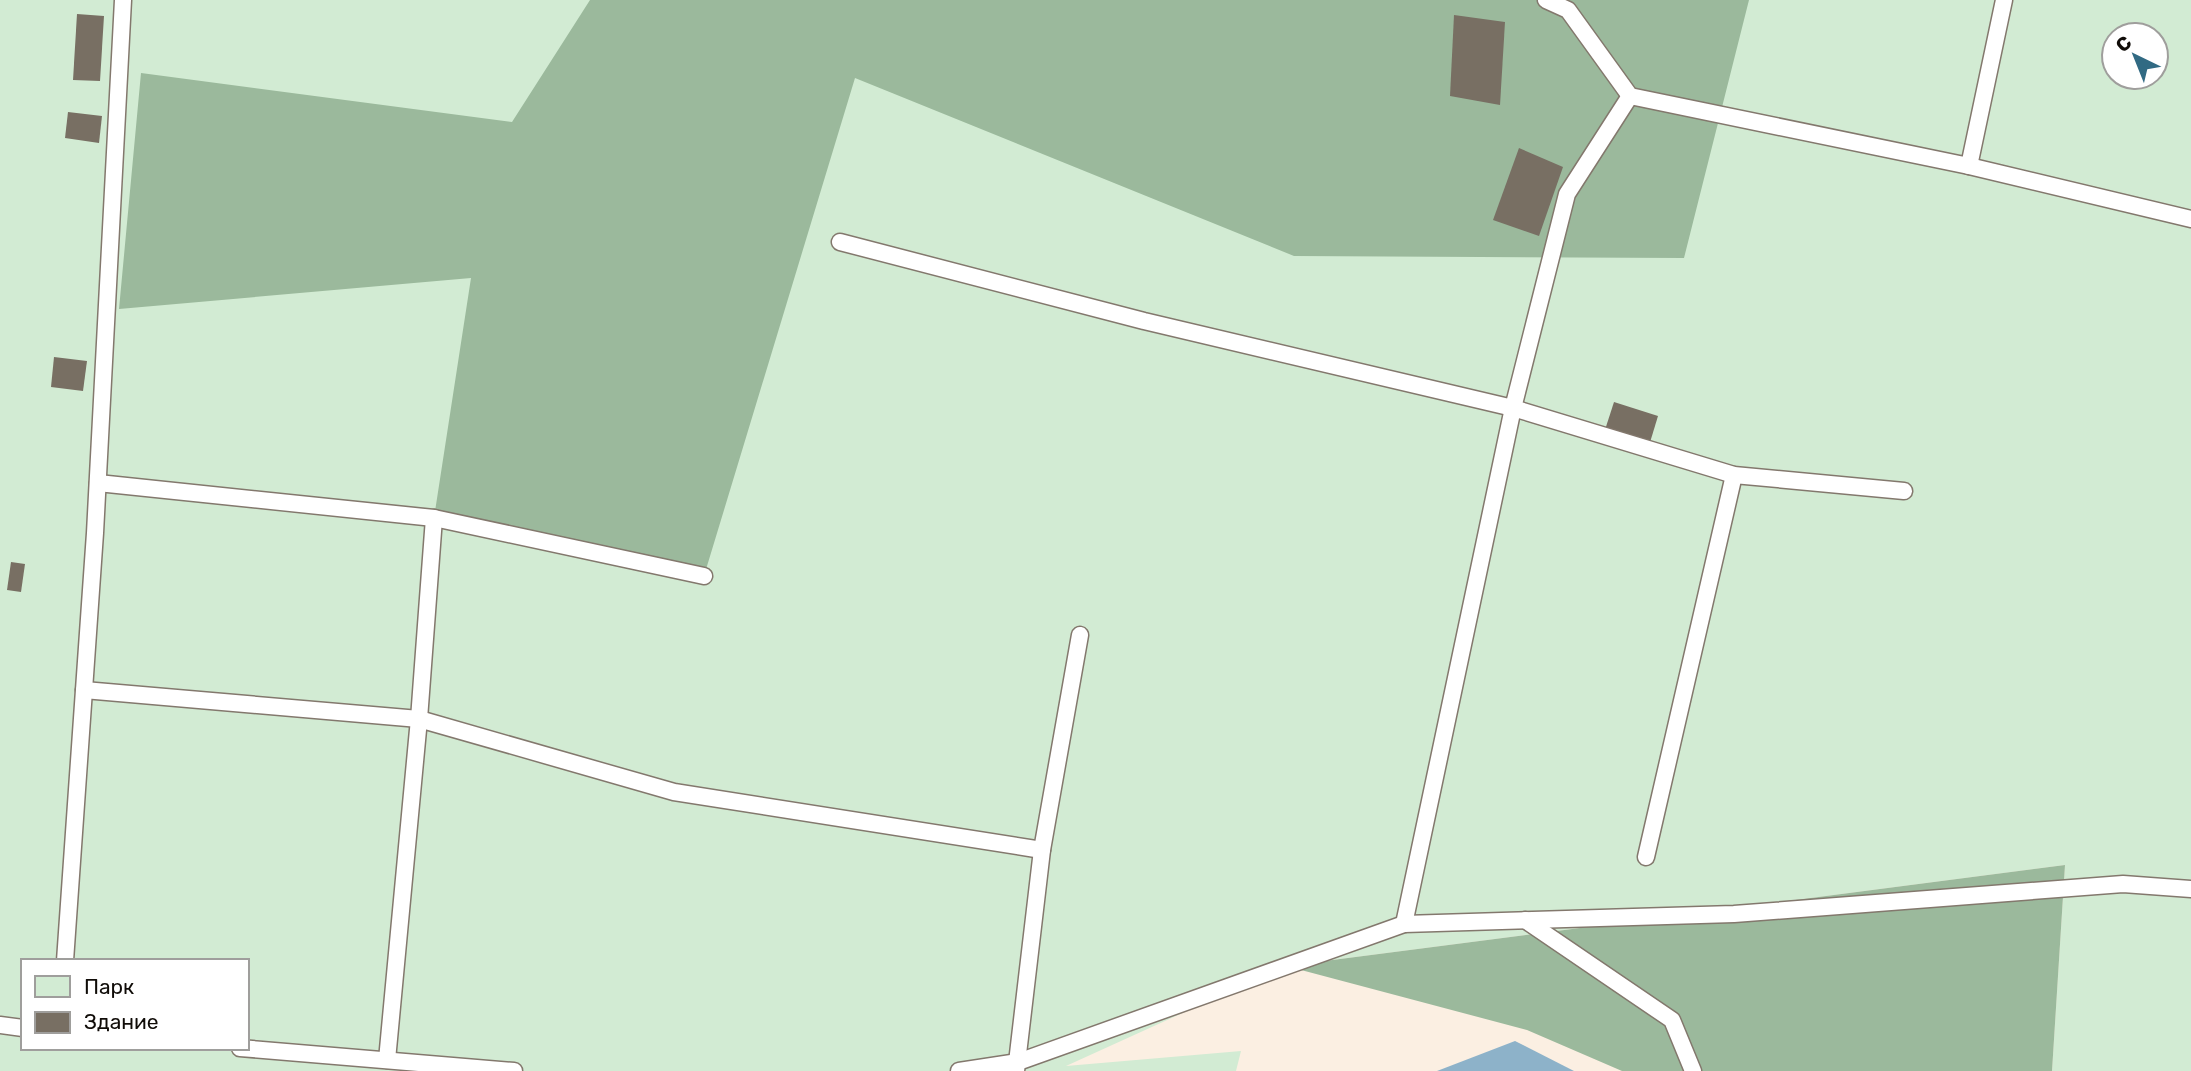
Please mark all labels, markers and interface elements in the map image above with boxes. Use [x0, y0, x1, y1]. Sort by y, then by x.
north arrow [2100, 21, 2170, 91]
text: С [2111, 31, 2136, 57]
legend [21, 959, 248, 1050]
text: Парк [84, 974, 134, 999]
text: Здание [84, 1009, 159, 1034]

